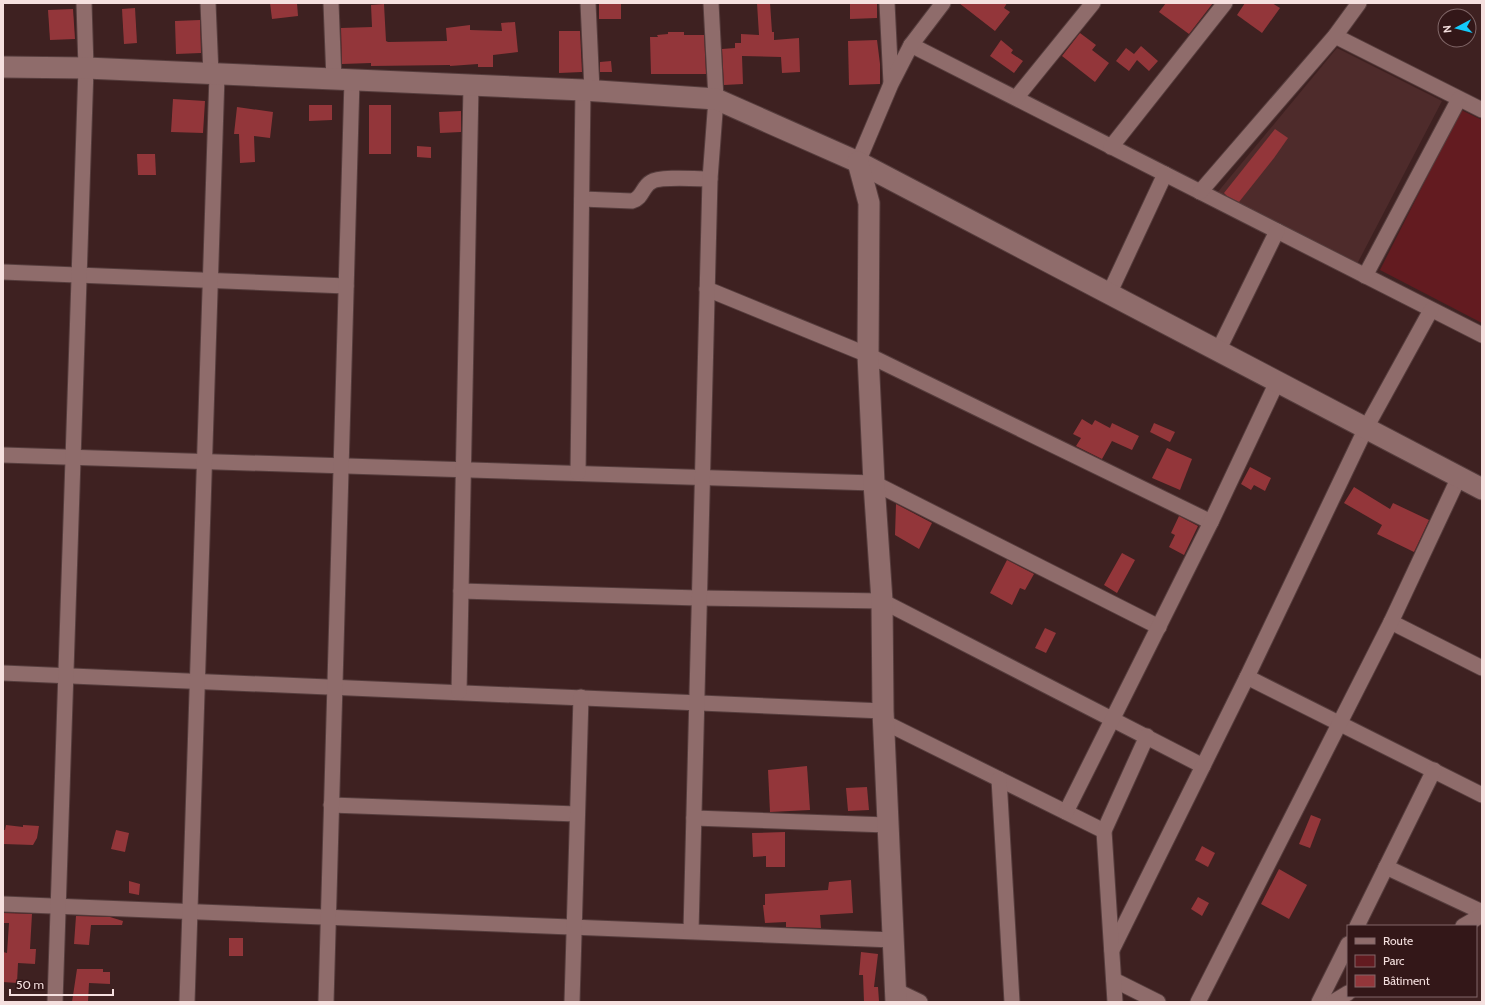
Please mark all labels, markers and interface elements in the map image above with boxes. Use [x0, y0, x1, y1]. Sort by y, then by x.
north arrow [1437, 8, 1477, 48]
text: N [1440, 25, 1454, 34]
legend [1347, 925, 1477, 997]
text: Route [1383, 933, 1413, 948]
text: Parc [1383, 953, 1405, 968]
scale bar [10, 971, 113, 997]
text: Bâtiment [1383, 973, 1430, 988]
text: 50 m [16, 977, 44, 992]

